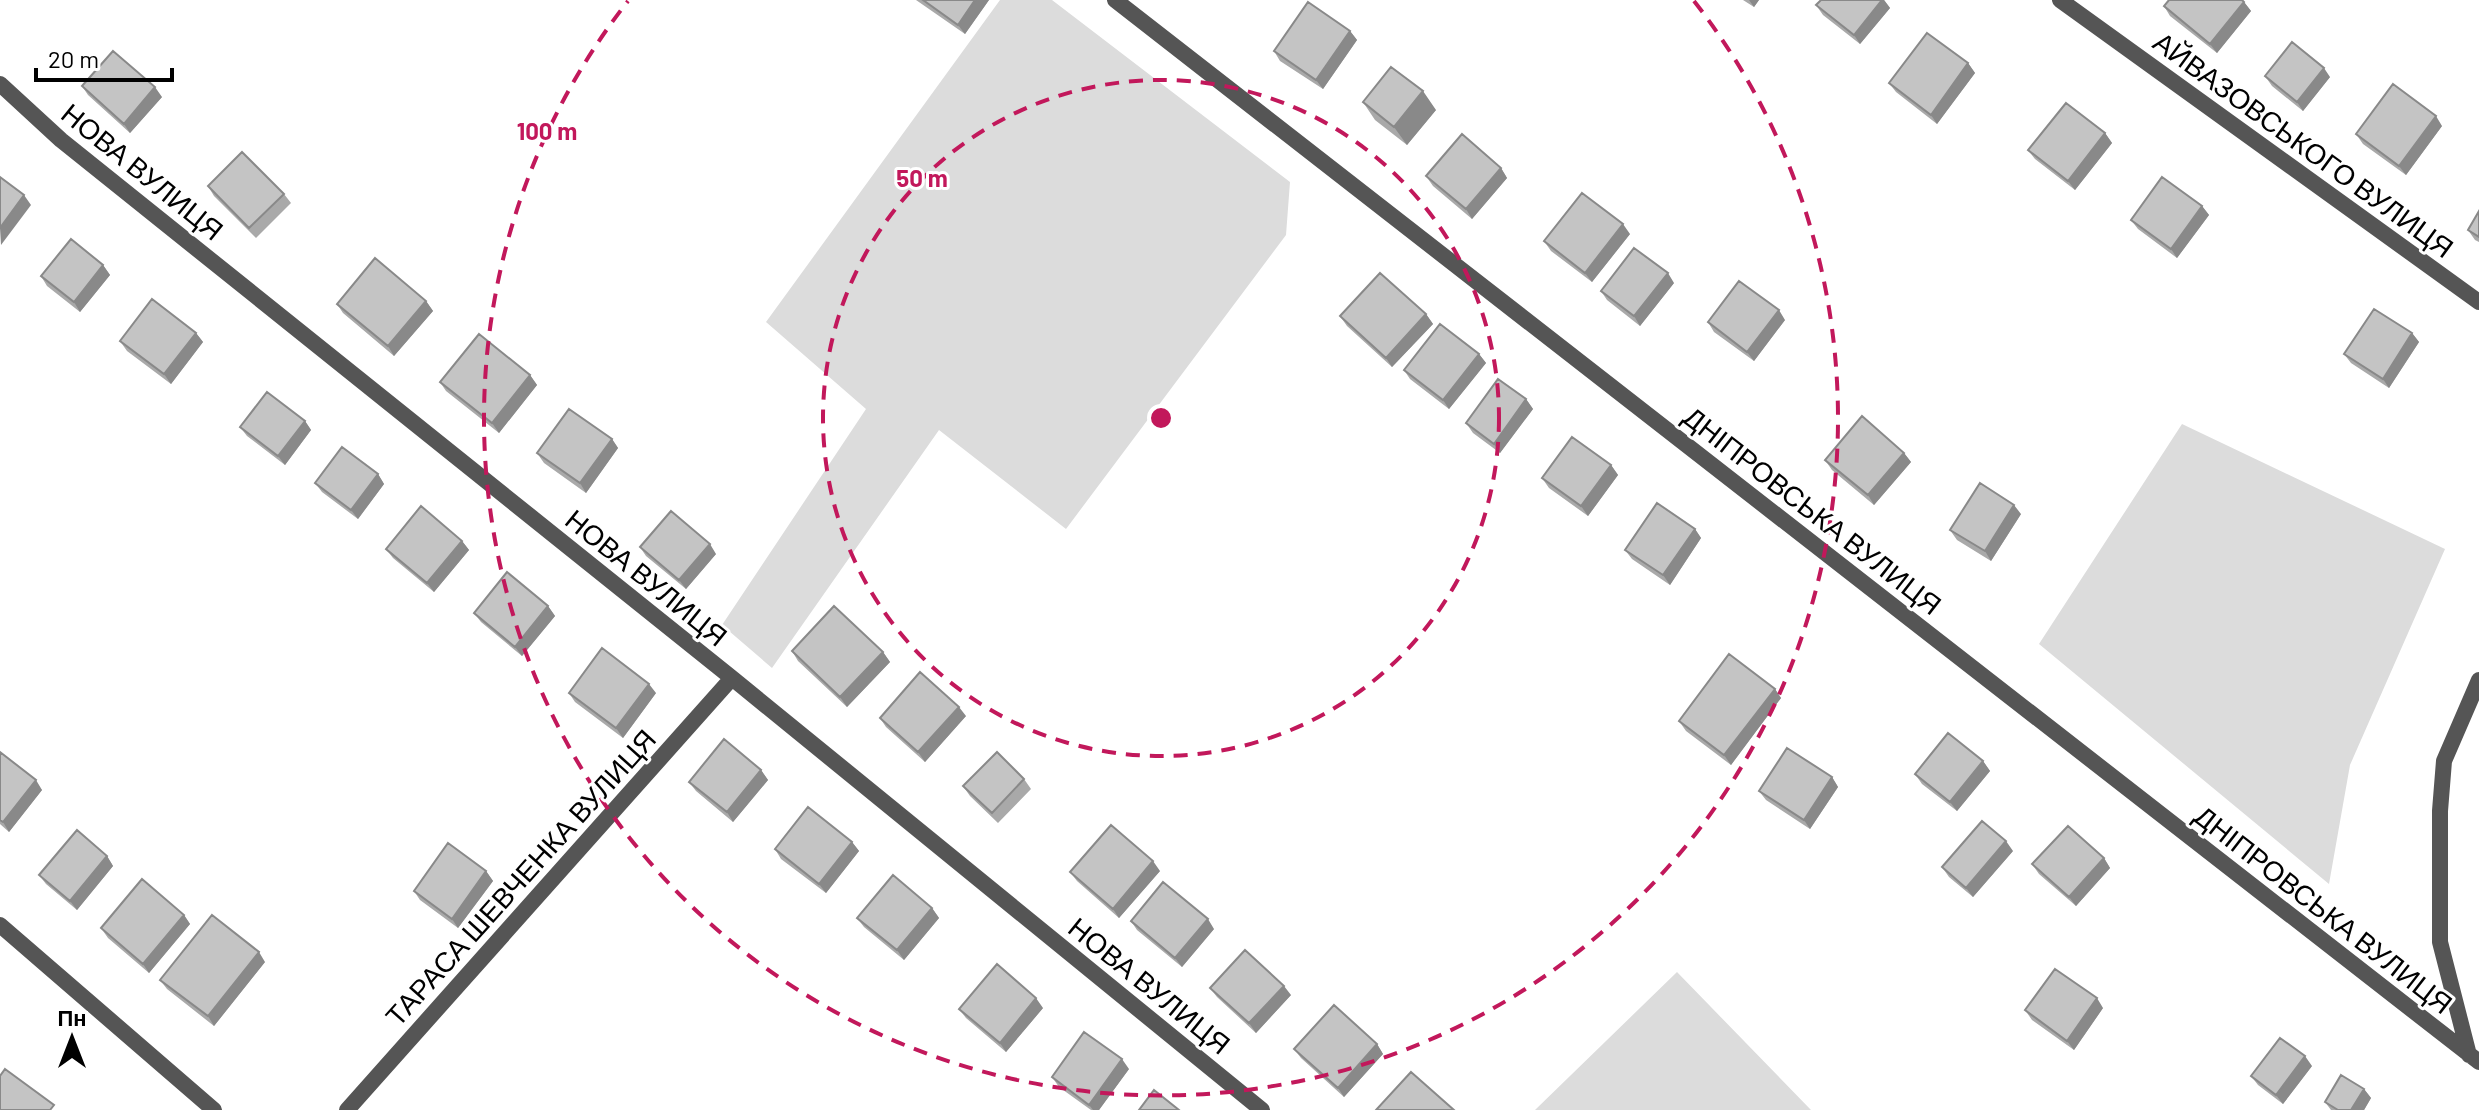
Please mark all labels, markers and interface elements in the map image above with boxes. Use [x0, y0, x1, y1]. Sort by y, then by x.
street label: АЙВАЗОВСЬКОГО ВУЛИЦЯ [2147, 24, 2461, 264]
scale bar [36, 32, 172, 82]
text: 20 m [48, 44, 99, 73]
street label: НОВА ВУЛИЦЯ [55, 95, 231, 247]
text: 100 m [517, 116, 577, 145]
text: 50 m [896, 163, 948, 192]
street label: ДНІПРОВСЬКА ВУЛИЦЯ [1677, 399, 1949, 621]
centre of rings [1147, 404, 1175, 432]
street label: НОВА ВУЛИЦЯ [559, 501, 735, 653]
street label: ТАРАСА ШЕВЧЕНКА ВУЛИЦЯ [378, 722, 662, 1032]
street label: ДНІПРОВСЬКА ВУЛИЦЯ [2188, 798, 2460, 1020]
street label: НОВА ВУЛИЦЯ [1062, 909, 1238, 1061]
north arrow [32, 998, 112, 1078]
text: Пн [57, 1004, 87, 1030]

